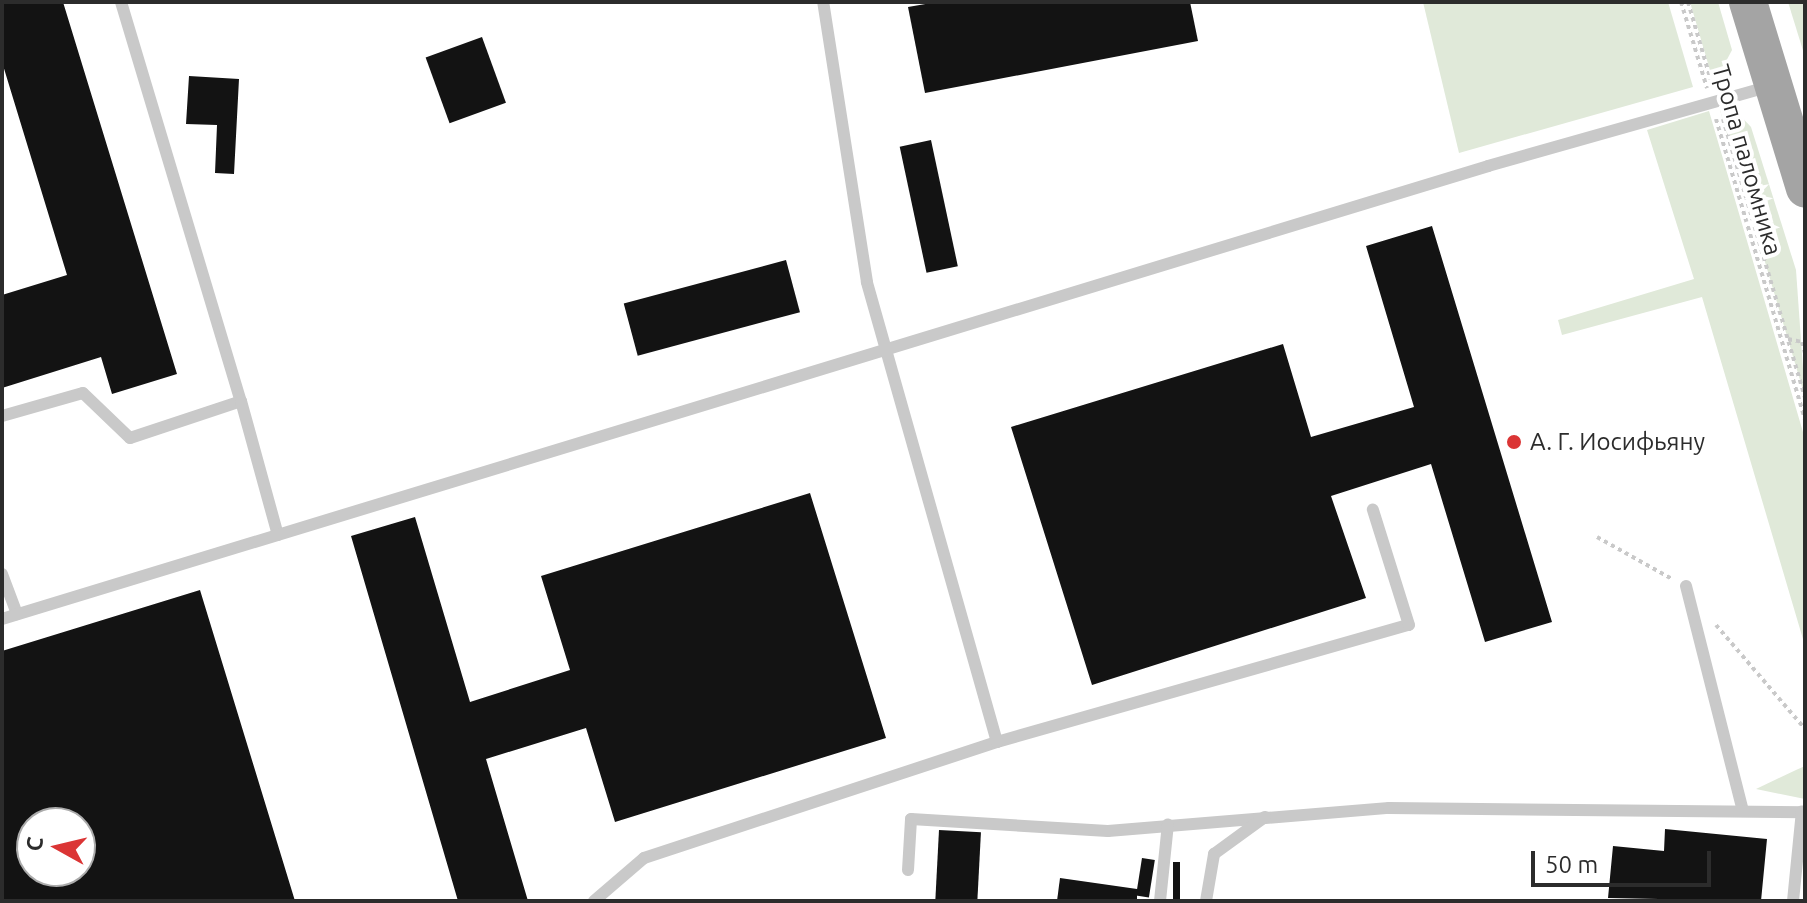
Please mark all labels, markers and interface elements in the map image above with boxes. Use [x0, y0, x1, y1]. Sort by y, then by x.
street label: Тропа паломника [1706, 61, 1788, 259]
place label: А. Г. Иосифьяну [1530, 428, 1705, 456]
marker: А. Г. Иосифьяну [1505, 433, 1523, 451]
north arrow [16, 807, 96, 887]
text: С [20, 835, 47, 853]
scale bar [1535, 835, 1715, 885]
text: 50 m [1545, 851, 1598, 878]

